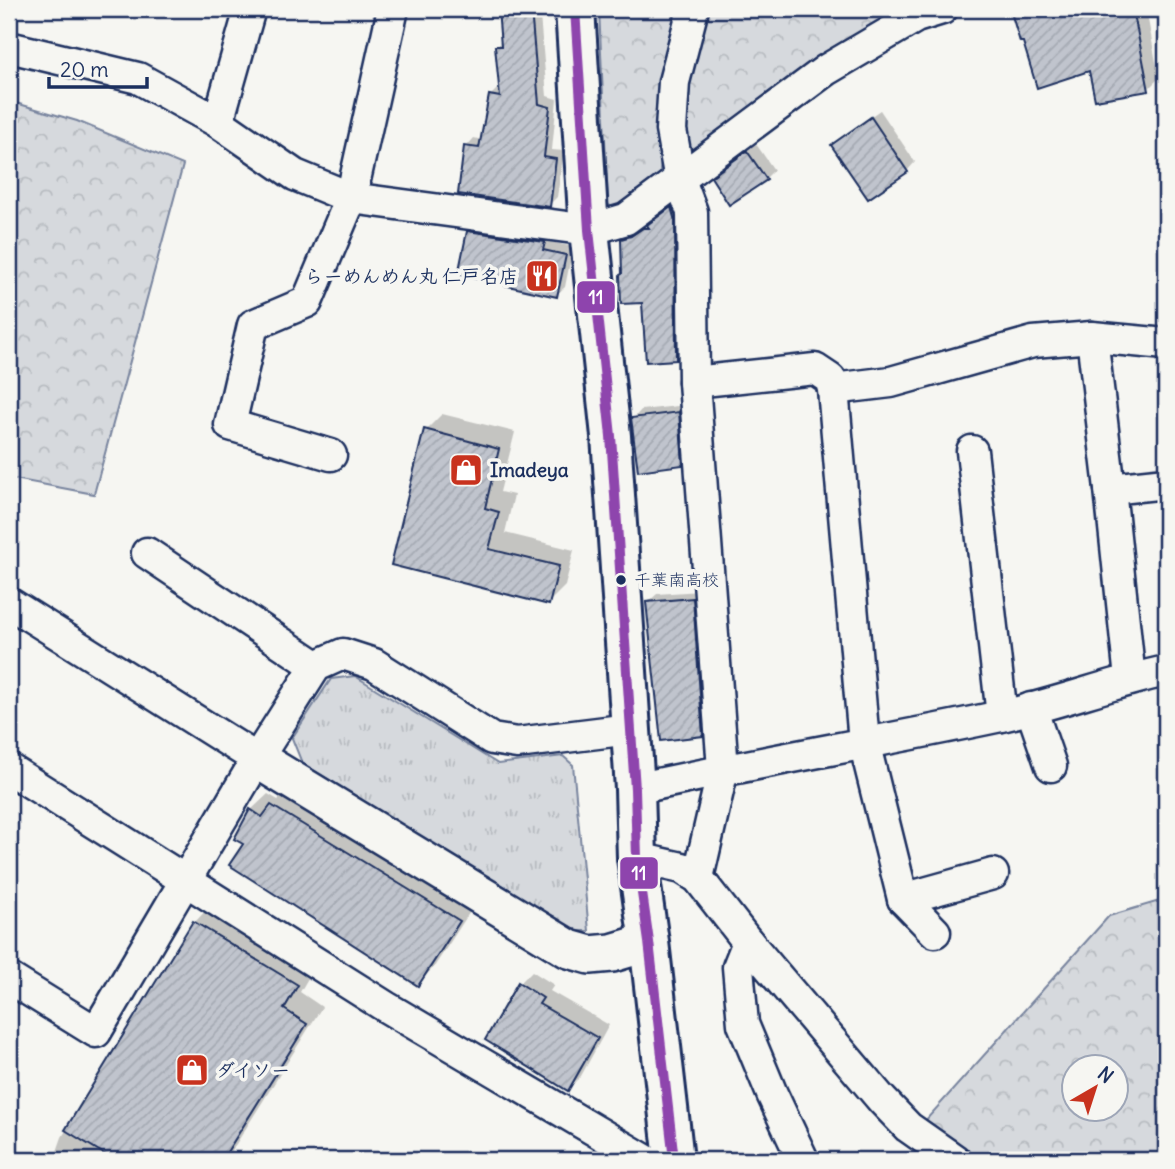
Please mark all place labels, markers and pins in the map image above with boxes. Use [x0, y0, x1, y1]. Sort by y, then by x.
restaurant icon: らーめんめん丸 仁戸名店 [523, 257, 561, 295]
place label: らーめんめん丸 仁戸名店 [304, 264, 518, 288]
shop icon: Imadeya [447, 451, 485, 489]
place label: Imadeya [490, 458, 569, 482]
place label: 千葉南高校 [634, 569, 719, 591]
marker: 千葉南高校 [614, 573, 628, 587]
shop icon: ダイソー [173, 1051, 211, 1089]
place label: ダイソー [216, 1058, 290, 1082]

